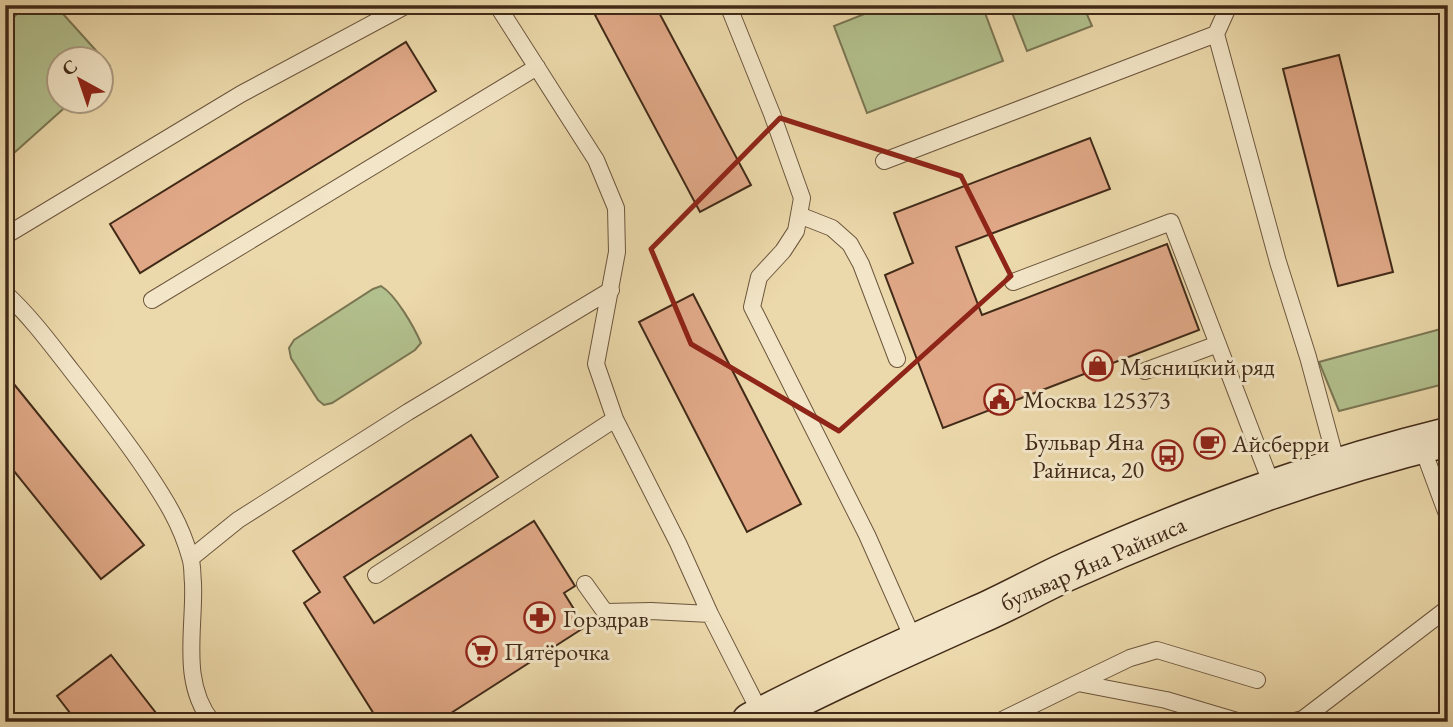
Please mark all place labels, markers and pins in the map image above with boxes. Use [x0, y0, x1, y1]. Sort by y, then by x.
shop icon: Мясницкий ряд [1080, 349, 1114, 383]
place label: Мясницкий ряд [1120, 351, 1275, 382]
public building icon: Москва 125373 [983, 382, 1017, 416]
place label: Москва 125373 [1023, 384, 1171, 415]
place label: Бульвар Яна Райниса, 20 [1024, 426, 1144, 485]
cafe icon: Айсберри [1192, 426, 1226, 460]
place label: Айсберри [1231, 428, 1330, 459]
bus stop icon: Бульвар Яна Райниса, 20 [1150, 438, 1184, 472]
pharmacy icon: Горздрав [523, 601, 557, 635]
place label: Горздрав [563, 603, 649, 634]
supermarket icon: Пятёрочка [464, 634, 498, 668]
place label: Пятёрочка [504, 636, 610, 667]

